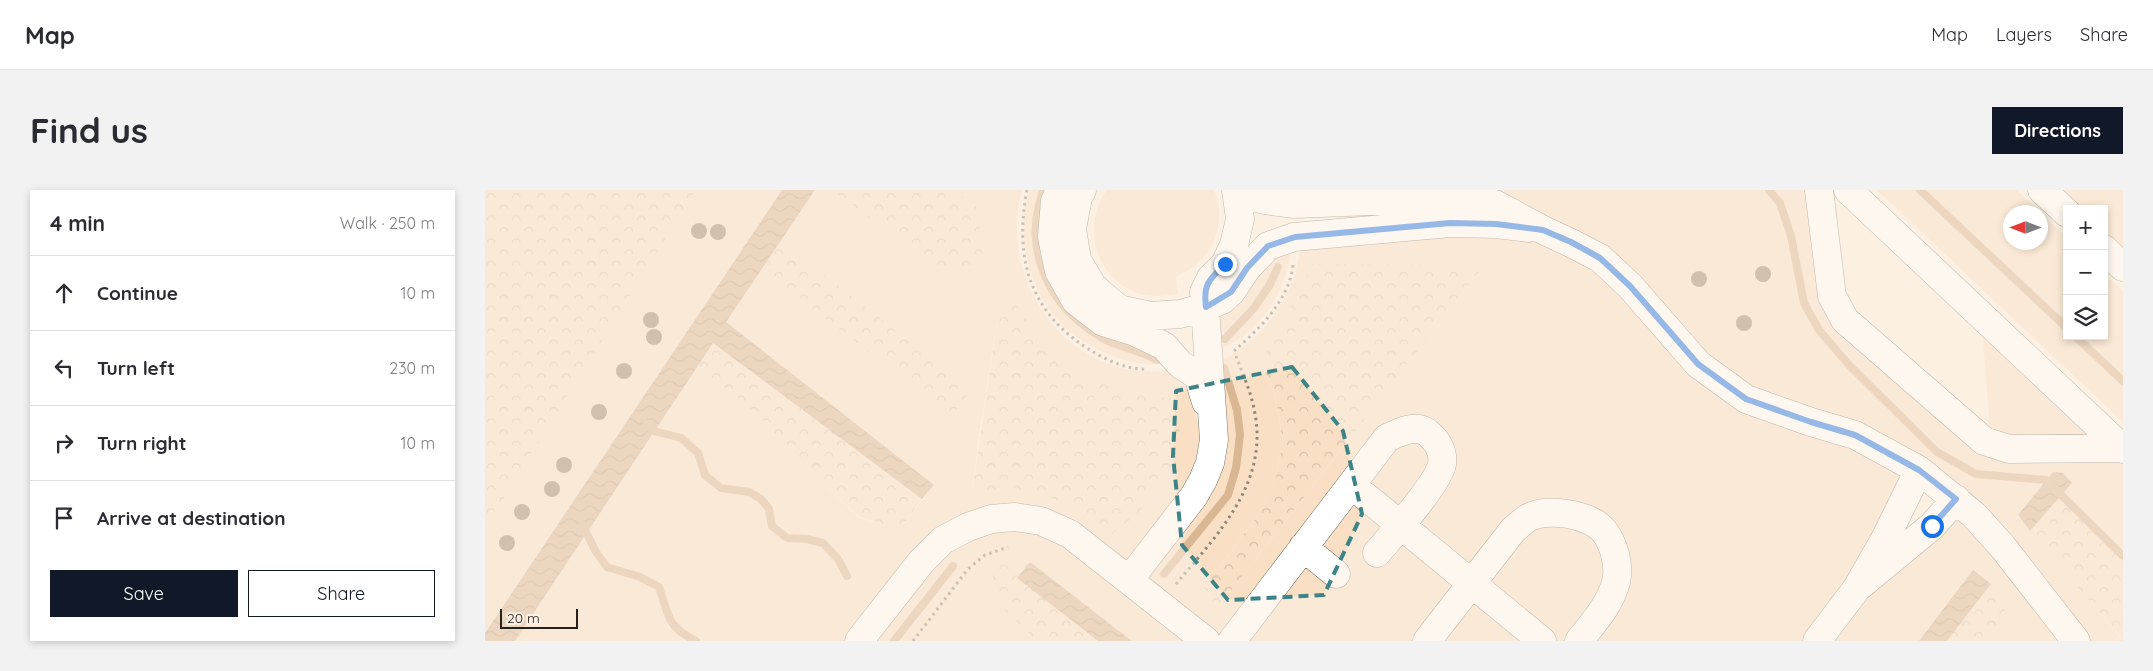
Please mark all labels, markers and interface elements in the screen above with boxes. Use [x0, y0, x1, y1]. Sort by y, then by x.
text: Map [25, 20, 75, 50]
text: Map [1931, 23, 1968, 46]
text: Layers [1996, 23, 2052, 46]
text: Share [2080, 23, 2128, 46]
button: Directions [1992, 107, 2123, 154]
text: Find us [30, 108, 148, 152]
north arrow [2003, 205, 2048, 250]
map controls [2063, 205, 2108, 340]
button: + [2063, 205, 2108, 250]
text: 4 min [50, 210, 105, 236]
text: Walk · 250 m [340, 213, 435, 233]
button: − [2063, 250, 2108, 295]
route end [1214, 253, 1237, 276]
icon: ahead [50, 279, 78, 307]
text: Continue [97, 281, 178, 305]
text: 10 m [401, 283, 435, 303]
button: layers [2063, 295, 2108, 340]
icon: left [50, 354, 78, 382]
text: Turn left [97, 356, 175, 380]
text: 230 m [389, 358, 435, 378]
icon: right [50, 429, 78, 457]
text: Turn right [97, 431, 186, 455]
text: 10 m [401, 433, 435, 453]
icon: arrive [50, 504, 78, 532]
text: Arrive at destination [97, 506, 286, 530]
route start [1921, 515, 1944, 538]
button: Save [50, 570, 238, 617]
button: Share [248, 570, 435, 617]
scale bar [500, 606, 577, 629]
text: 20 m [507, 609, 540, 627]

